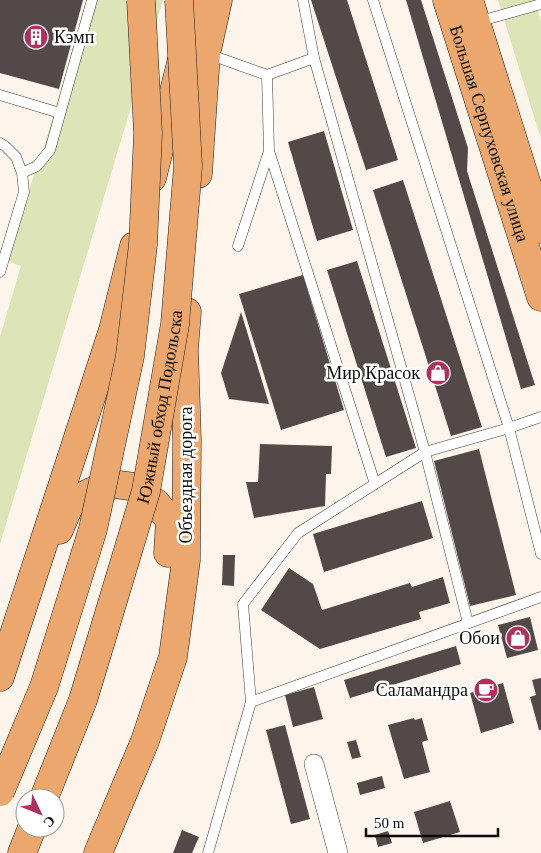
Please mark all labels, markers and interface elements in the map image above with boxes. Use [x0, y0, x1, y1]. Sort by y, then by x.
street label: Большая Серпуховская улица [446, 23, 533, 244]
building icon: Кэмп [23, 24, 49, 50]
place label: Кэмп [54, 27, 95, 47]
street label: Южный обход Подольска [133, 309, 186, 506]
shop icon: Мир Красок [425, 360, 451, 386]
place label: Мир Красок [326, 363, 420, 383]
street label: Объездная дорога [176, 406, 196, 544]
shop icon: Обои [505, 625, 531, 651]
place label: Обои [459, 628, 500, 648]
cafe icon: Саламандра [473, 677, 499, 703]
place label: Саламандра [376, 680, 468, 700]
north arrow [15, 788, 65, 838]
scale bar [366, 806, 498, 838]
text: С [40, 813, 58, 830]
text: 50 m [374, 815, 405, 831]

